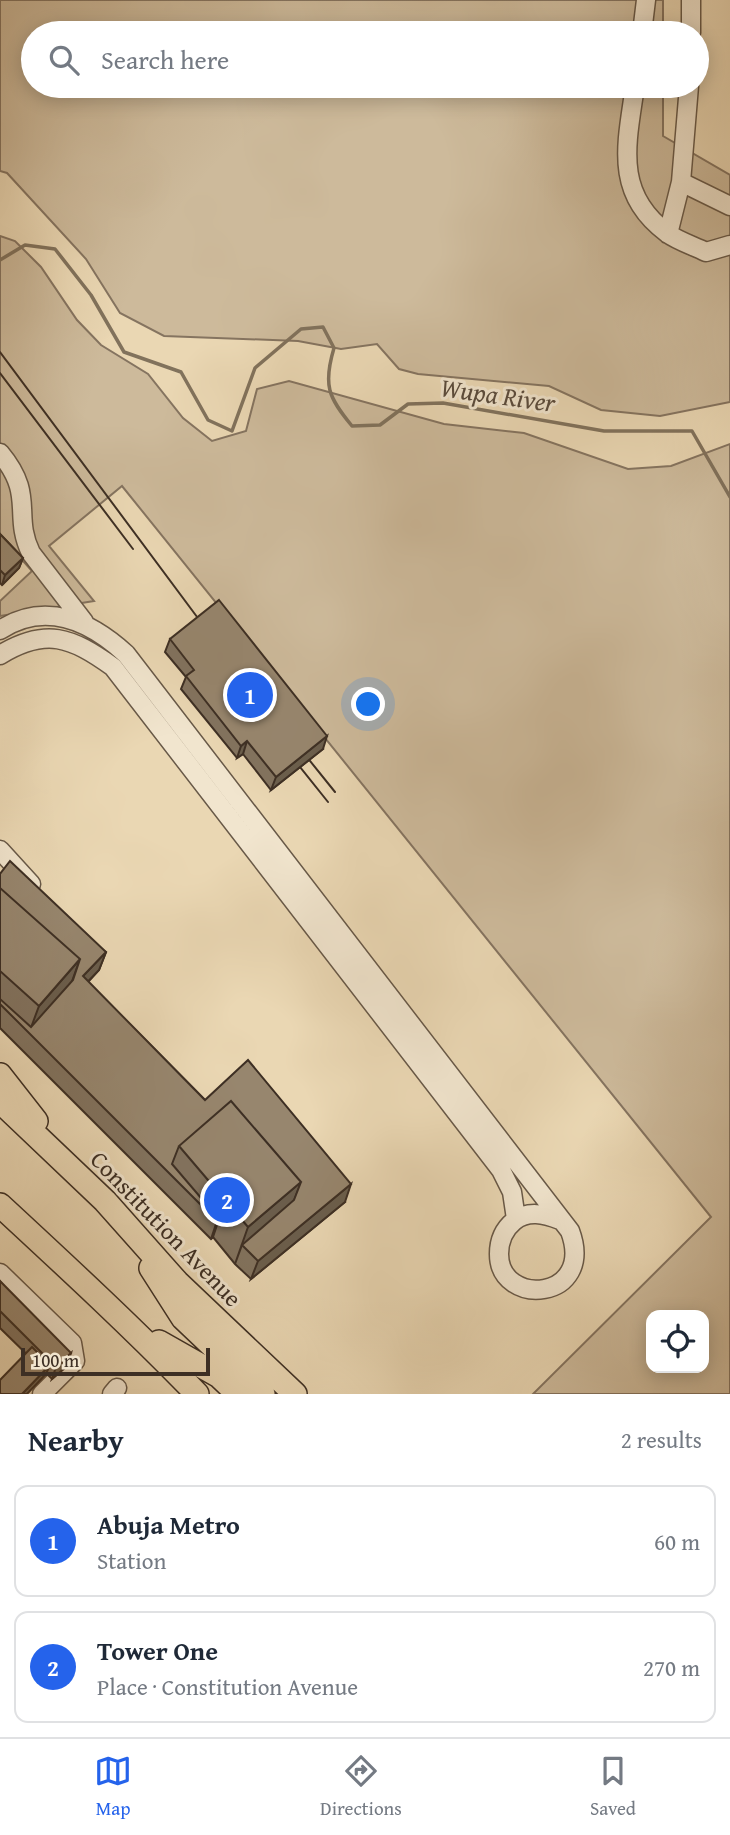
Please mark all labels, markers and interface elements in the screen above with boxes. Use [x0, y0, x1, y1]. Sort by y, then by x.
search box [21, 21, 709, 98]
text: Search here [101, 40, 229, 79]
icon: search [45, 41, 83, 79]
water label: Wupa River [438, 367, 559, 422]
pin: 1 [227, 669, 273, 721]
your location [351, 687, 385, 721]
street label: Constitution Avenue [83, 1143, 250, 1315]
pin: 2 [204, 1174, 250, 1226]
map controls [646, 1310, 709, 1373]
button: locate [646, 1310, 709, 1373]
scale bar [21, 1345, 210, 1377]
text: 100 m [32, 1346, 79, 1374]
text: Nearby [28, 1418, 124, 1462]
text: 2 results [621, 1423, 702, 1456]
text: Abuja Metro [97, 1505, 240, 1544]
text: 1 [47, 1525, 59, 1558]
text: 60 m [654, 1525, 700, 1558]
text: Station [97, 1544, 166, 1577]
text: Tower One [97, 1631, 218, 1670]
text: 2 [47, 1651, 59, 1684]
text: 270 m [643, 1651, 700, 1684]
text: Place · Constitution Avenue [97, 1670, 358, 1703]
tab: Map [94, 1752, 132, 1822]
tab: Directions [320, 1752, 402, 1822]
tab: Saved [590, 1752, 636, 1822]

